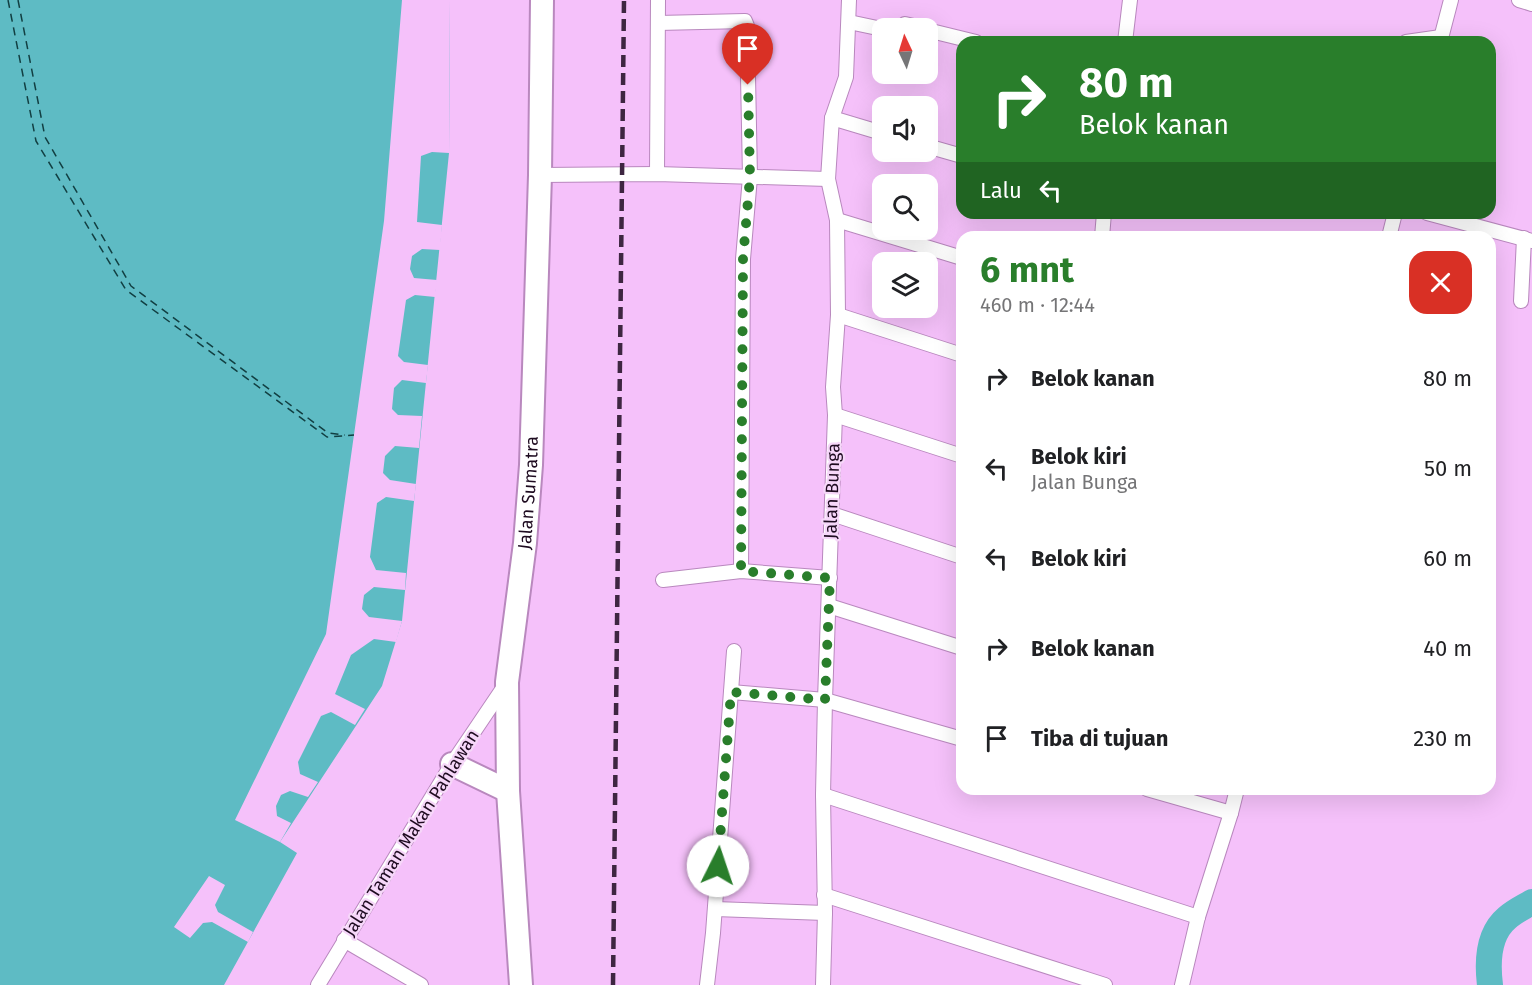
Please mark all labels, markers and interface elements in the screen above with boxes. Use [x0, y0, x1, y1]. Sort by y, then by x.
north arrow [872, 18, 938, 84]
map controls [872, 18, 938, 318]
pin [722, 23, 773, 85]
icon: arrive [731, 32, 764, 65]
text: 80 m [1079, 58, 1173, 108]
icon: right [980, 60, 1058, 138]
button: sound [872, 96, 938, 162]
text: Belok kanan [1079, 109, 1229, 141]
button: search [872, 174, 938, 240]
icon: left [1034, 174, 1067, 207]
text: Lalu [980, 177, 1022, 204]
text: 6 mnt [980, 248, 1074, 292]
button: close [1409, 251, 1472, 314]
button: layers [872, 252, 938, 318]
text: 460 m · 12:44 [980, 293, 1095, 317]
icon: right [980, 362, 1013, 395]
text: Belok kanan [1031, 365, 1155, 392]
text: 80 m [1423, 365, 1472, 392]
street label: Jalan Sumatra [513, 436, 543, 551]
street label: Jalan Bunga [819, 443, 845, 539]
text: Belok kiri [1031, 443, 1127, 470]
icon: left [980, 452, 1013, 485]
text: 50 m [1424, 455, 1472, 482]
text: Jalan Bunga [1031, 470, 1138, 494]
icon: left [980, 542, 1013, 575]
text: Belok kiri [1031, 545, 1127, 572]
text: 60 m [1423, 545, 1472, 572]
icon: right [980, 632, 1013, 665]
text: Belok kanan [1031, 635, 1155, 662]
text: 40 m [1423, 635, 1472, 662]
icon: arrive [980, 722, 1013, 755]
text: Tiba di tujuan [1031, 725, 1168, 752]
text: 230 m [1413, 725, 1472, 752]
street label: Jalan Taman Makan Pahlawan [338, 726, 484, 940]
position arrow [686, 834, 750, 898]

